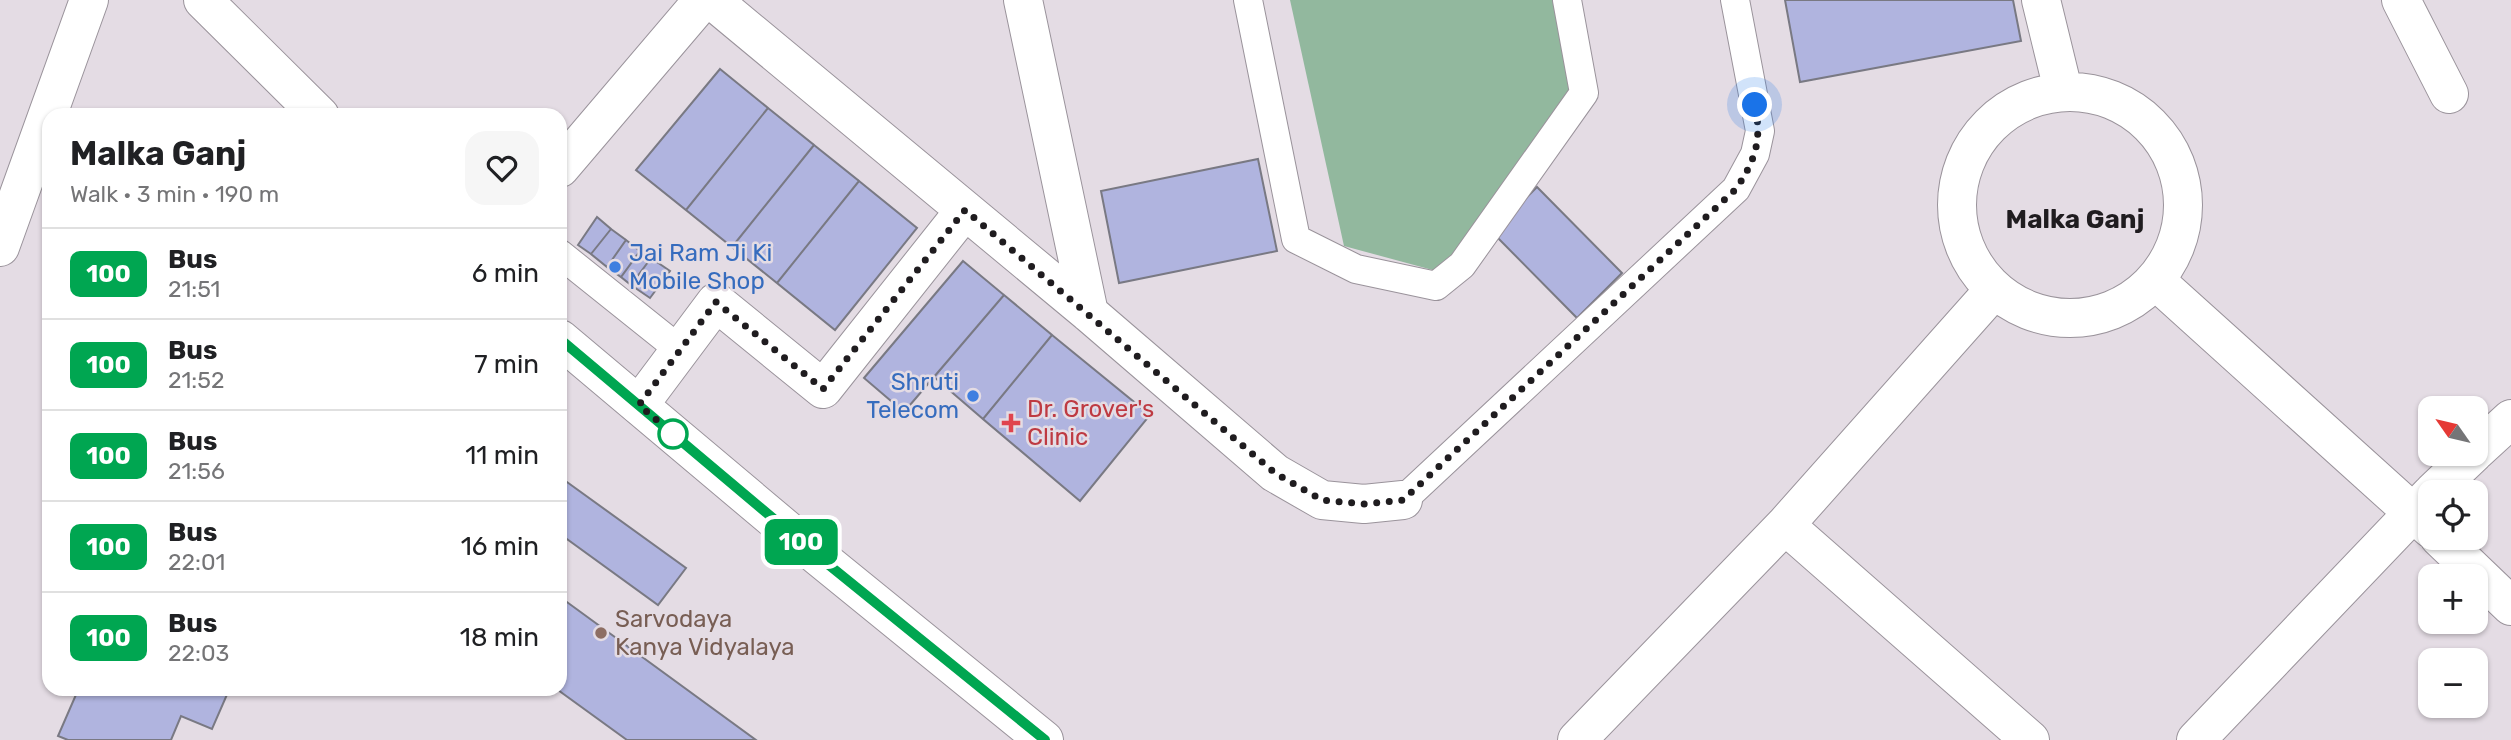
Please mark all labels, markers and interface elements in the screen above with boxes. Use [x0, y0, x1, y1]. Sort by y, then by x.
your location [1737, 87, 1772, 122]
button: heart [465, 131, 539, 205]
text: Malka Ganj [70, 134, 246, 173]
text: Walk · 3 min · 190 m [70, 180, 279, 208]
district label: Malka Ganj [2006, 204, 2144, 235]
place label: Jai Ram Ji Ki Mobile Shop [629, 239, 772, 295]
text: Bus [168, 244, 217, 275]
text: 6 min [472, 258, 539, 289]
marker: Jai Ram Ji Ki Mobile Shop [607, 259, 623, 275]
text: 100 [86, 260, 131, 288]
text: 21:51 [168, 275, 220, 303]
text: Bus [168, 335, 217, 366]
text: 7 min [474, 349, 539, 380]
text: 100 [86, 351, 131, 379]
text: 21:52 [168, 366, 224, 394]
place label: Shruti Telecom [866, 368, 959, 424]
marker: Shruti Telecom [965, 388, 981, 404]
place label: Dr. Grover's Clinic [1027, 395, 1154, 451]
north arrow [2418, 396, 2488, 466]
map controls [2418, 396, 2488, 718]
marker: Dr. Grover's Clinic [1001, 413, 1021, 433]
unlabelled marker [658, 419, 688, 449]
text: Bus [168, 426, 217, 457]
text: 11 min [465, 440, 539, 471]
text: 100 [86, 442, 131, 470]
text: 21:56 [168, 457, 225, 485]
button: locate [2418, 480, 2488, 550]
text: Bus [168, 517, 217, 548]
line badge: 100 [761, 519, 841, 565]
text: 100 [779, 528, 823, 556]
text: 16 min [461, 531, 539, 562]
text: 100 [86, 533, 131, 561]
text: 22:01 [168, 548, 225, 576]
button: + [2418, 564, 2488, 634]
place label: Sarvodaya Kanya Vidyalaya [615, 605, 795, 661]
text: Bus [168, 608, 217, 639]
text: 18 min [460, 622, 539, 653]
text: 100 [86, 624, 131, 652]
marker: Sarvodaya Kanya Vidyalaya [593, 625, 609, 641]
text: 22:03 [168, 639, 229, 667]
button: − [2418, 648, 2488, 718]

